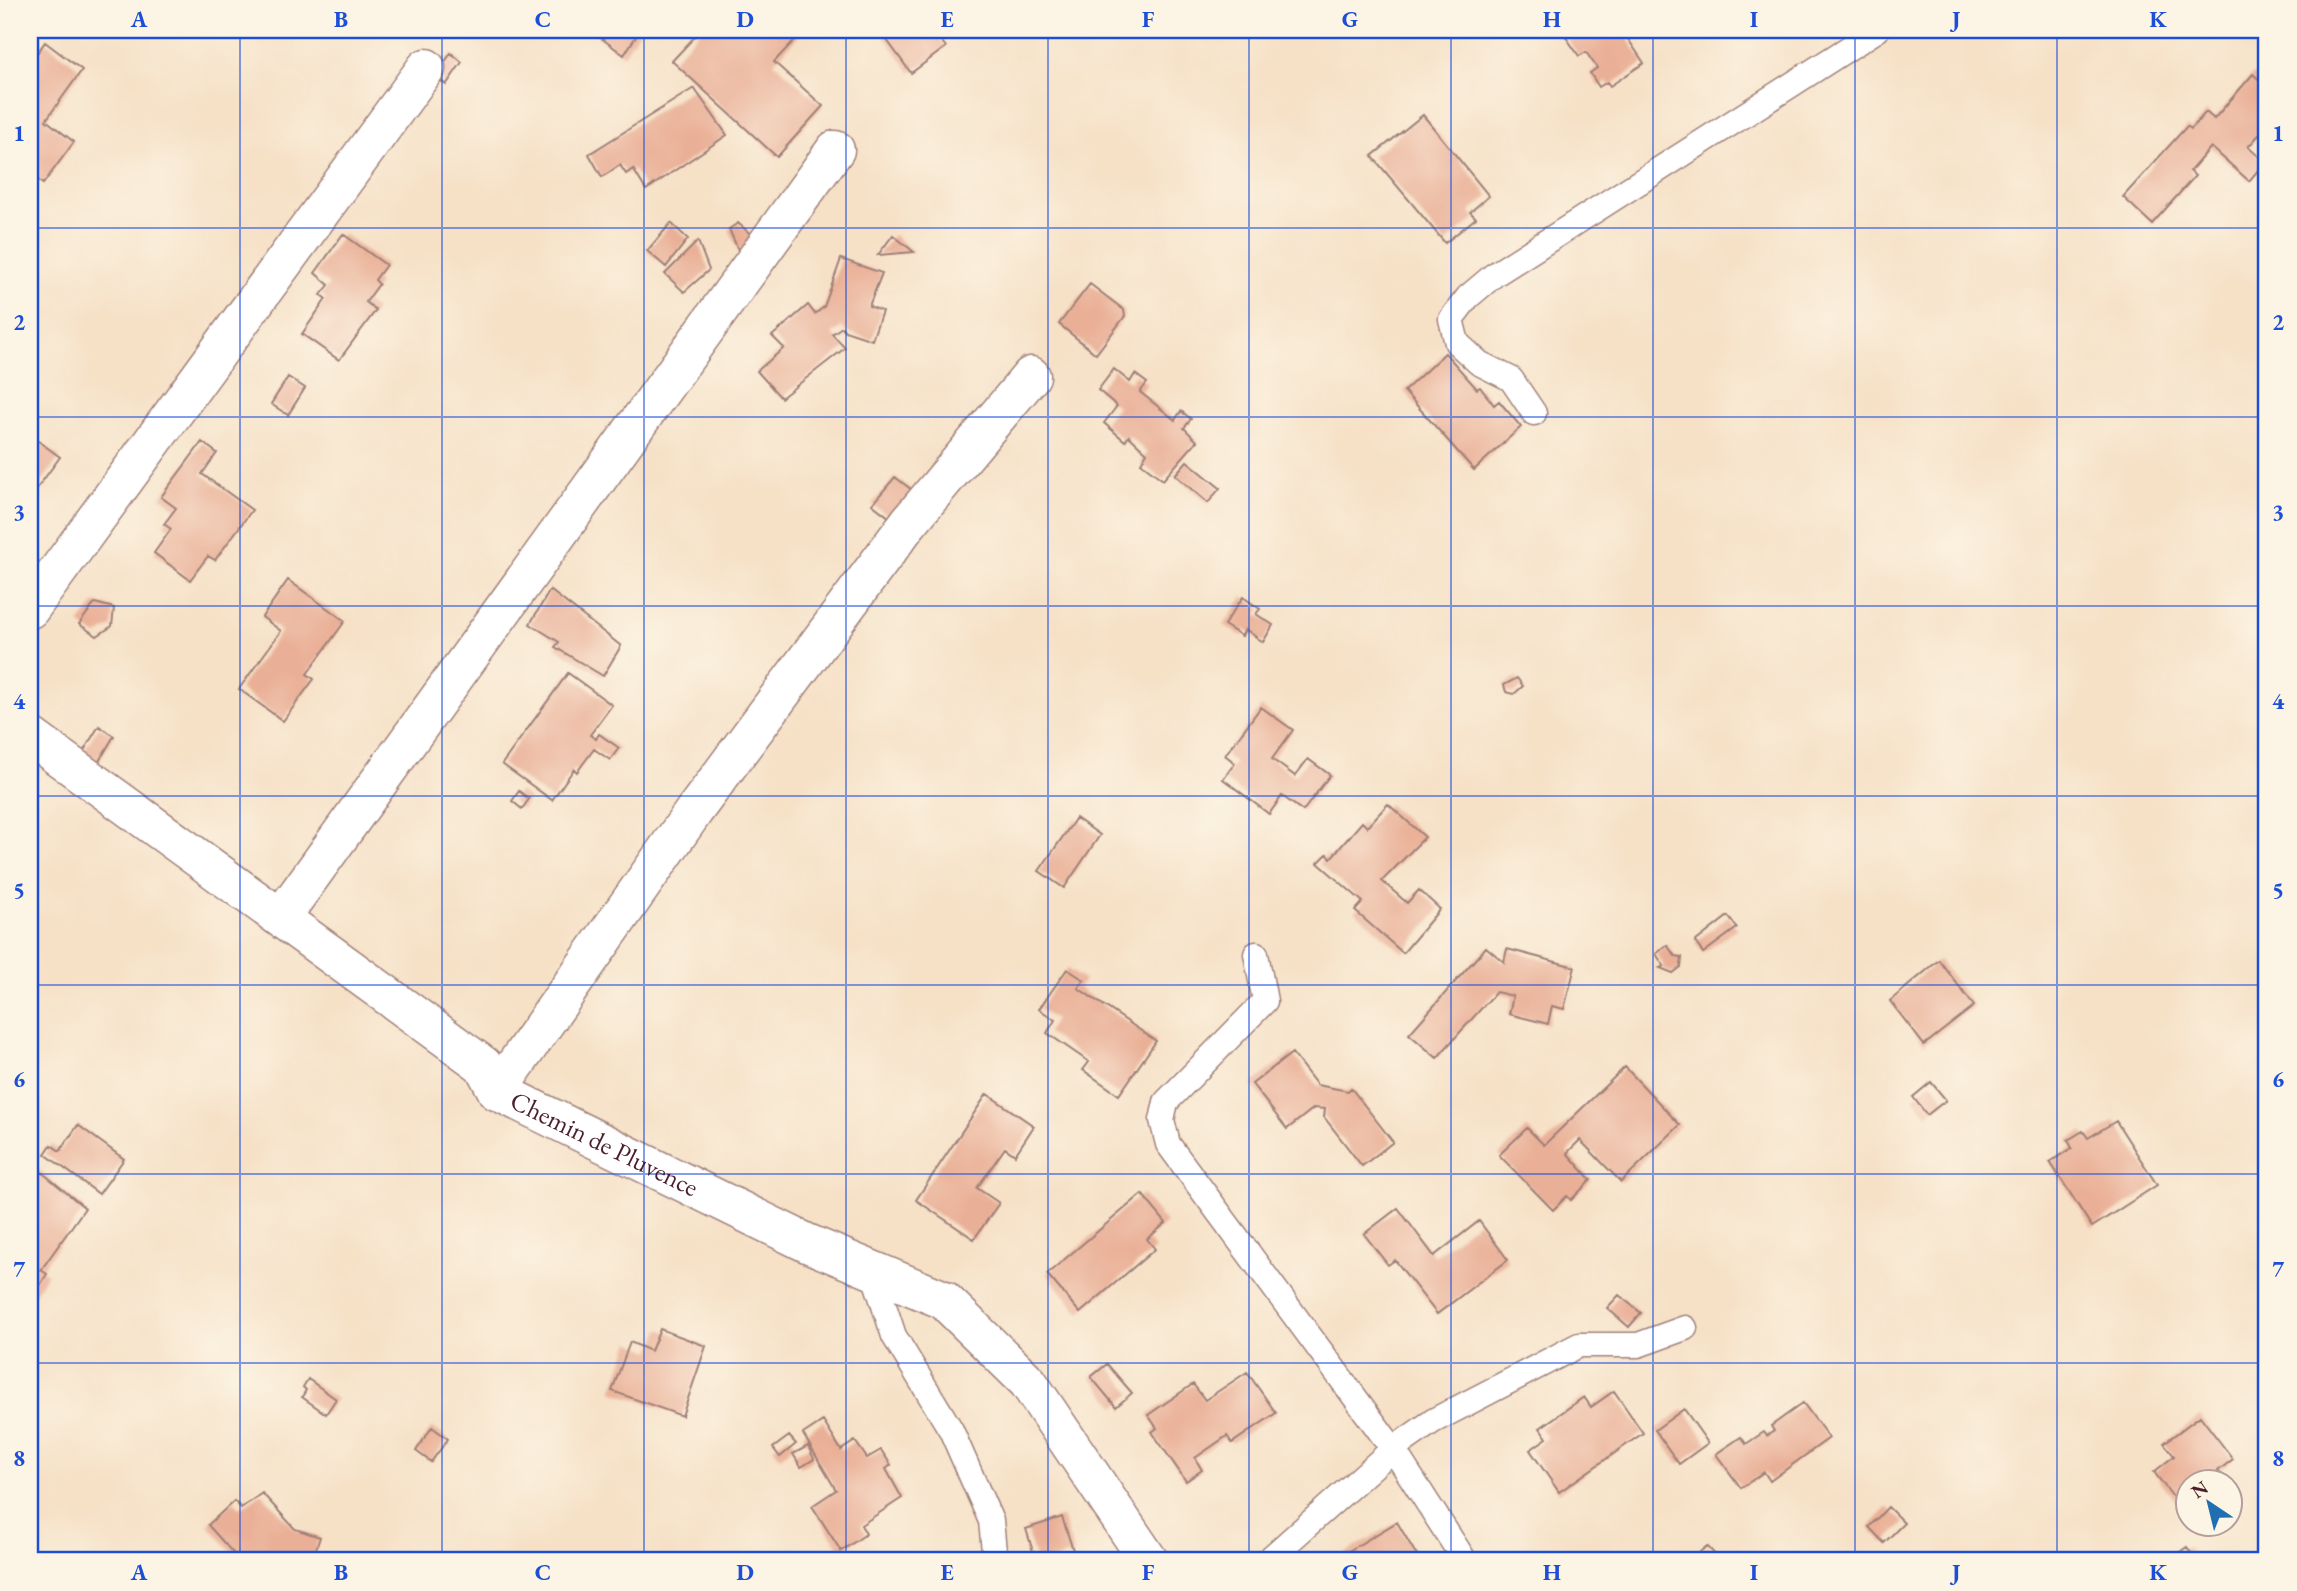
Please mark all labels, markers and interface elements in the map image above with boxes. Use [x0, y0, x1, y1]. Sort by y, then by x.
text: A [130, 4, 148, 34]
text: B [334, 4, 348, 34]
text: C [535, 4, 551, 34]
text: D [736, 4, 754, 34]
text: E [940, 4, 954, 34]
text: F [1142, 4, 1155, 34]
text: G [1342, 4, 1358, 34]
text: H [1543, 4, 1561, 34]
text: I [1750, 4, 1758, 34]
text: J [1950, 4, 1961, 34]
text: K [2149, 4, 2167, 34]
text: 1 [13, 118, 25, 148]
text: 1 [2272, 118, 2284, 148]
text: 2 [13, 307, 25, 337]
text: 2 [2272, 307, 2284, 337]
text: 3 [13, 497, 25, 527]
text: 3 [2272, 497, 2284, 527]
text: 4 [13, 686, 26, 716]
text: 4 [2272, 686, 2285, 716]
text: 5 [13, 875, 25, 905]
text: 5 [2272, 875, 2284, 905]
text: 6 [13, 1064, 25, 1094]
text: 6 [2272, 1064, 2284, 1094]
street label: Chemin de Pluvence [505, 1083, 704, 1204]
text: 7 [13, 1254, 26, 1284]
text: 7 [2272, 1254, 2285, 1284]
text: 8 [13, 1443, 25, 1473]
text: 8 [2272, 1443, 2284, 1473]
north arrow [2174, 1468, 2244, 1538]
text: N [2186, 1474, 2214, 1504]
text: A [130, 1557, 148, 1587]
text: B [334, 1557, 348, 1587]
text: C [535, 1557, 551, 1587]
text: D [736, 1557, 754, 1587]
text: E [940, 1557, 954, 1587]
text: F [1142, 1557, 1155, 1587]
text: G [1342, 1557, 1358, 1587]
text: H [1543, 1557, 1561, 1587]
text: I [1750, 1557, 1758, 1587]
text: J [1950, 1557, 1961, 1587]
text: K [2149, 1557, 2167, 1587]

